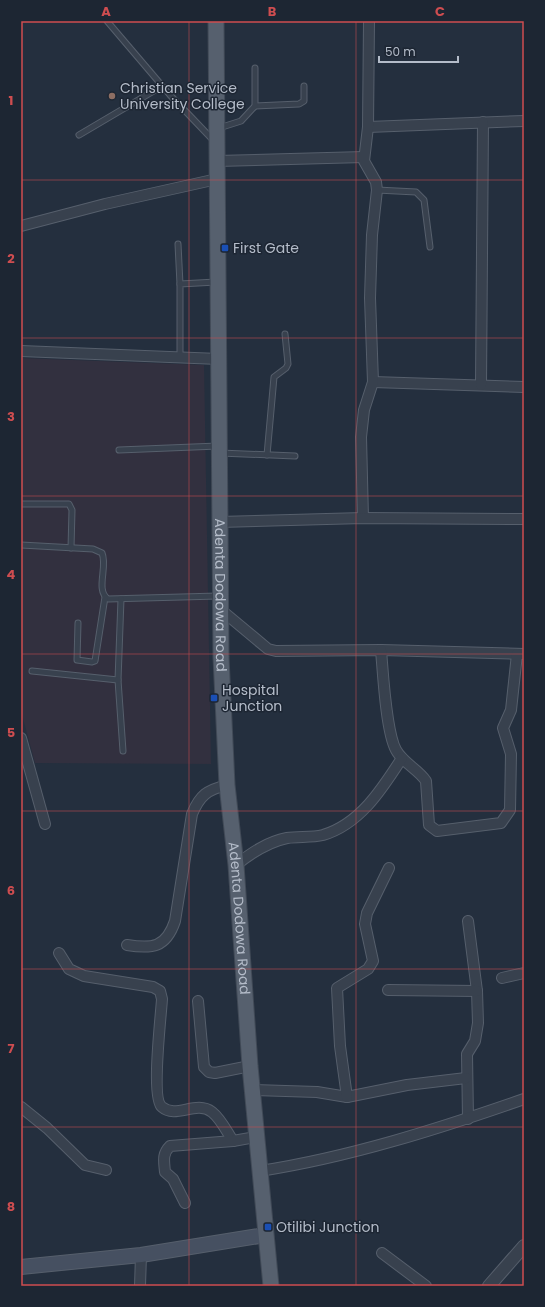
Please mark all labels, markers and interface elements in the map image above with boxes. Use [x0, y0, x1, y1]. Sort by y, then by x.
text: A [101, 2, 111, 21]
text: B [268, 2, 277, 21]
text: C [435, 2, 445, 21]
scale bar [379, 38, 458, 64]
text: 50 m [385, 43, 416, 60]
place label: Christian Service University College [120, 78, 245, 114]
text: 1 [9, 91, 13, 110]
marker: Christian Service University College [107, 91, 117, 101]
place label: First Gate [233, 238, 299, 258]
marker: First Gate [220, 243, 230, 253]
text: 2 [7, 249, 15, 268]
text: 3 [7, 407, 15, 426]
street label: Adenta Dodowa Road [210, 518, 232, 672]
text: 4 [7, 565, 16, 584]
place label: Hospital Junction [222, 680, 282, 716]
marker: Hospital Junction [209, 693, 219, 703]
text: 5 [7, 723, 15, 742]
street label: Adenta Dodowa Road [223, 841, 255, 995]
text: 6 [7, 881, 15, 900]
text: 7 [8, 1039, 15, 1058]
text: 8 [7, 1197, 15, 1216]
place label: Otilibi Junction [276, 1217, 379, 1237]
marker: Otilibi Junction [263, 1222, 273, 1232]

